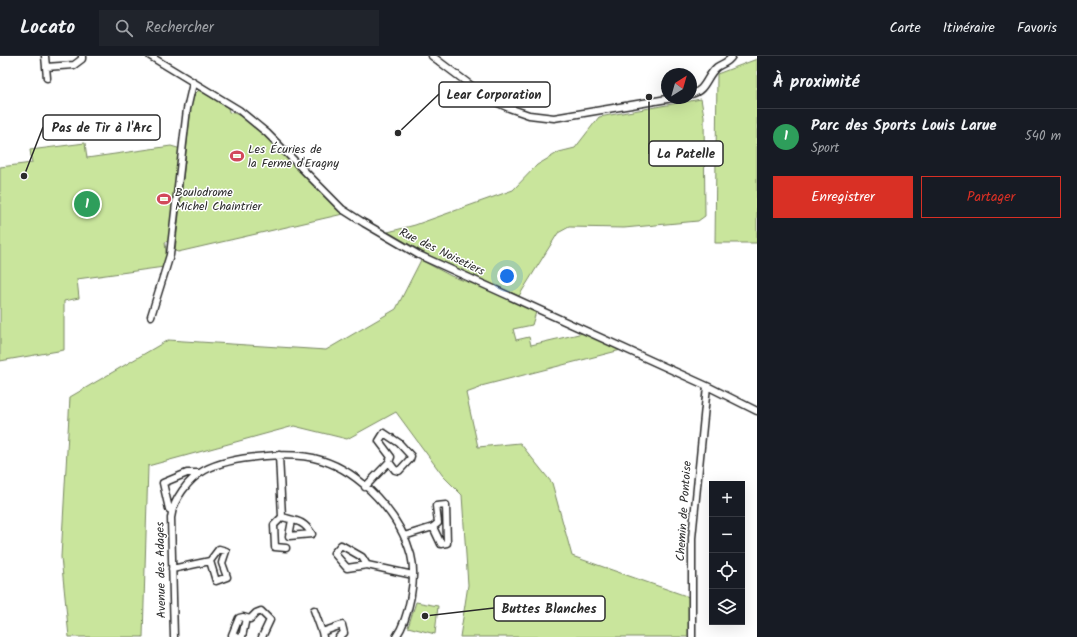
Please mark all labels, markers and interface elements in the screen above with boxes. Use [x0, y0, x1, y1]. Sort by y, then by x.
search box [99, 10, 379, 46]
text: Locato [20, 13, 75, 43]
text: Rechercher [145, 16, 214, 40]
icon: search [113, 17, 135, 39]
text: Carte [889, 17, 921, 39]
text: Itinéraire [943, 17, 995, 39]
text: Favoris [1017, 17, 1057, 39]
north arrow [661, 68, 697, 104]
text: À proximité [773, 69, 860, 96]
callout: Lear Corporation [439, 82, 550, 107]
text: Lear Corporation [446, 85, 542, 106]
text: Parc des Sports Louis Larue [811, 114, 997, 138]
callout: Pas de Tir à l'Arc [43, 115, 160, 140]
text: Pas de Tir à l'Arc [52, 118, 152, 139]
text: 1 [784, 126, 788, 147]
text: 540 m [1025, 126, 1061, 147]
text: Sport [811, 138, 839, 159]
place label: Les Écuries de la Ferme d'Eragny [248, 140, 339, 173]
callout: La Patelle [649, 141, 723, 166]
text: La Patelle [657, 144, 716, 165]
sports icon: Les Écuries de la Ferme d'Eragny [229, 148, 245, 164]
button: Enregistrer [773, 176, 913, 218]
button: Partager [921, 176, 1061, 218]
place label: Boulodrome Michel Chaintrier [175, 183, 263, 216]
pin: 1 [74, 189, 100, 219]
sports icon: Boulodrome Michel Chaintrier [156, 191, 172, 207]
street label: Rue des Noisetiers [396, 223, 488, 281]
your location [497, 266, 517, 286]
street label: Chemin de Pontoise [671, 460, 697, 562]
map controls [709, 481, 745, 625]
button: + [709, 481, 745, 517]
button: − [709, 517, 745, 553]
street label: Avenue des Adages [151, 522, 171, 618]
button: locate [709, 553, 745, 589]
button: layers [709, 589, 745, 625]
callout: Buttes Blanches [494, 596, 605, 621]
text: Buttes Blanches [501, 599, 597, 620]

